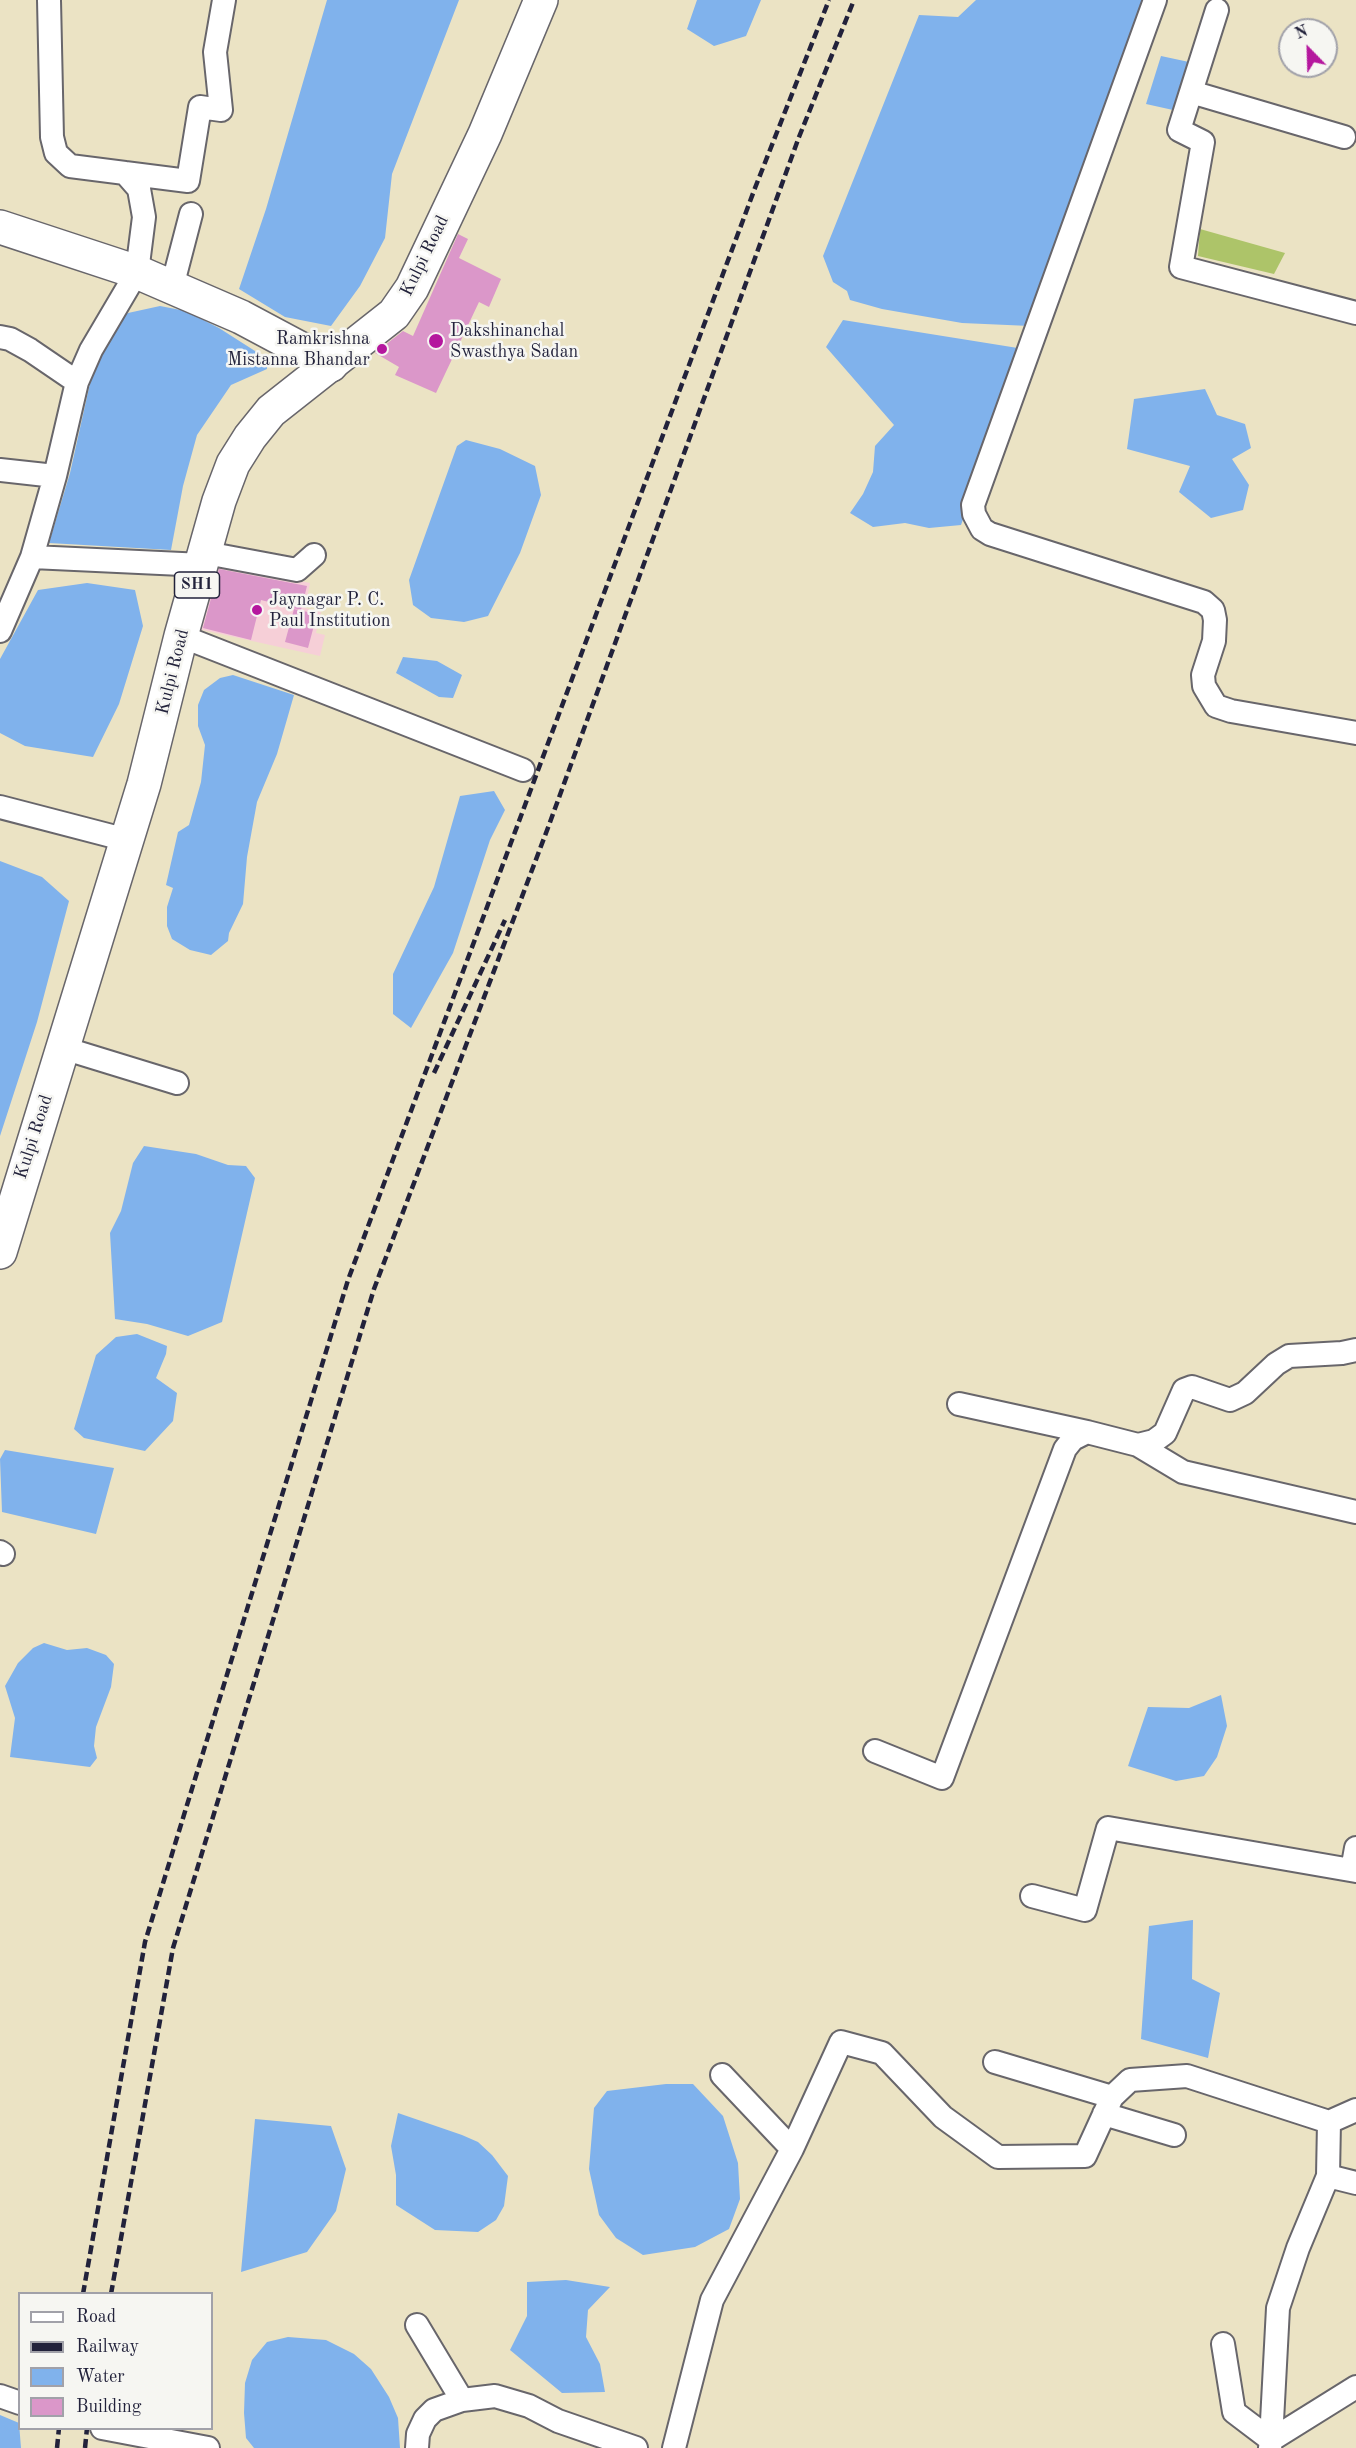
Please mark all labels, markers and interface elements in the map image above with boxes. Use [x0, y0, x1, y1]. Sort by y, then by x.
north arrow [1278, 18, 1338, 78]
text: N [1293, 24, 1310, 43]
street label: Kulpi Road [396, 212, 454, 300]
place label: Dakshinanchal Swasthya Sadan [450, 320, 578, 362]
place label: Ramkrishna Mistanna Bhandar [227, 328, 370, 370]
marker: Dakshinanchal Swasthya Sadan [427, 332, 445, 350]
marker: Ramkrishna Mistanna Bhandar [375, 342, 389, 356]
road number: SH1 [174, 572, 220, 598]
place label: Jaynagar P. C. Paul Institution [269, 589, 390, 632]
marker: Jaynagar P. C. Paul Institution [250, 603, 264, 617]
street label: Kulpi Road [152, 627, 194, 717]
street label: Kulpi Road [10, 1092, 58, 1182]
legend [18, 2292, 213, 2430]
text: Road [76, 2308, 116, 2326]
text: Railway [76, 2338, 139, 2356]
text: Water [76, 2368, 125, 2386]
text: Building [76, 2398, 141, 2416]

